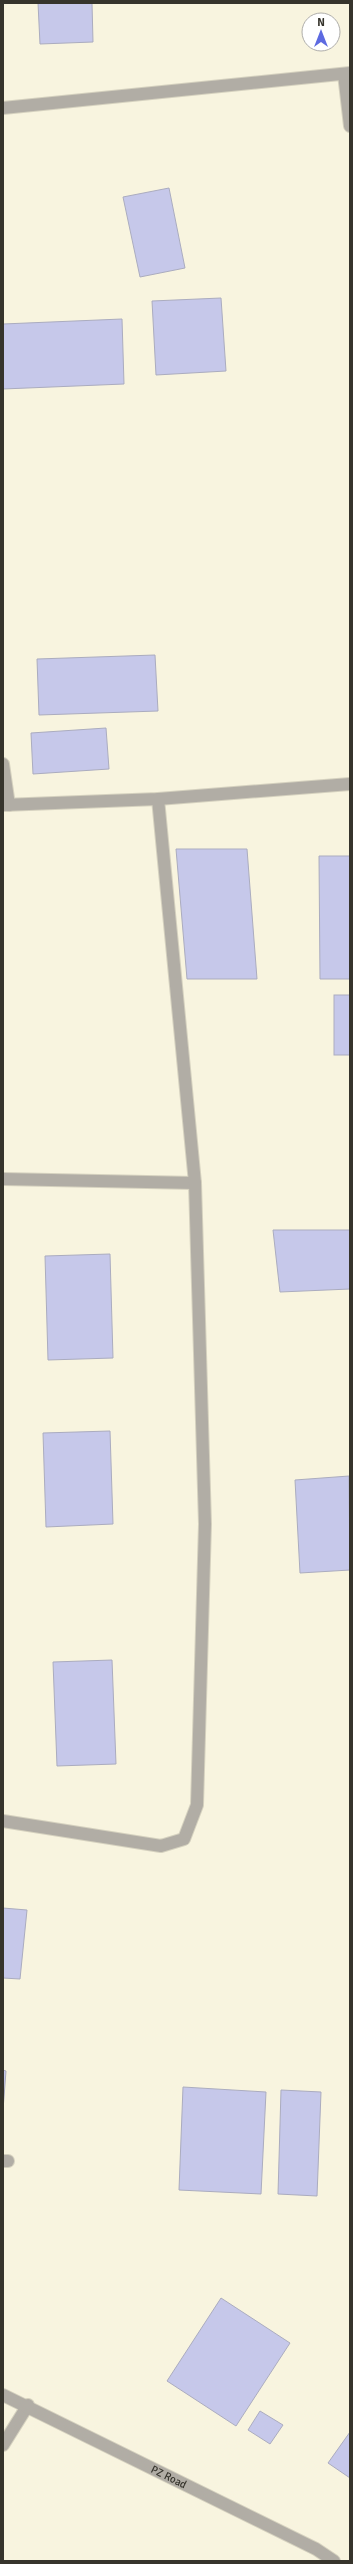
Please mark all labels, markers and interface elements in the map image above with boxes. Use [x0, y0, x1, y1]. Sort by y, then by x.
north arrow [301, 12, 341, 52]
text: N [317, 16, 325, 29]
street label: PZ Road [149, 2462, 189, 2491]

